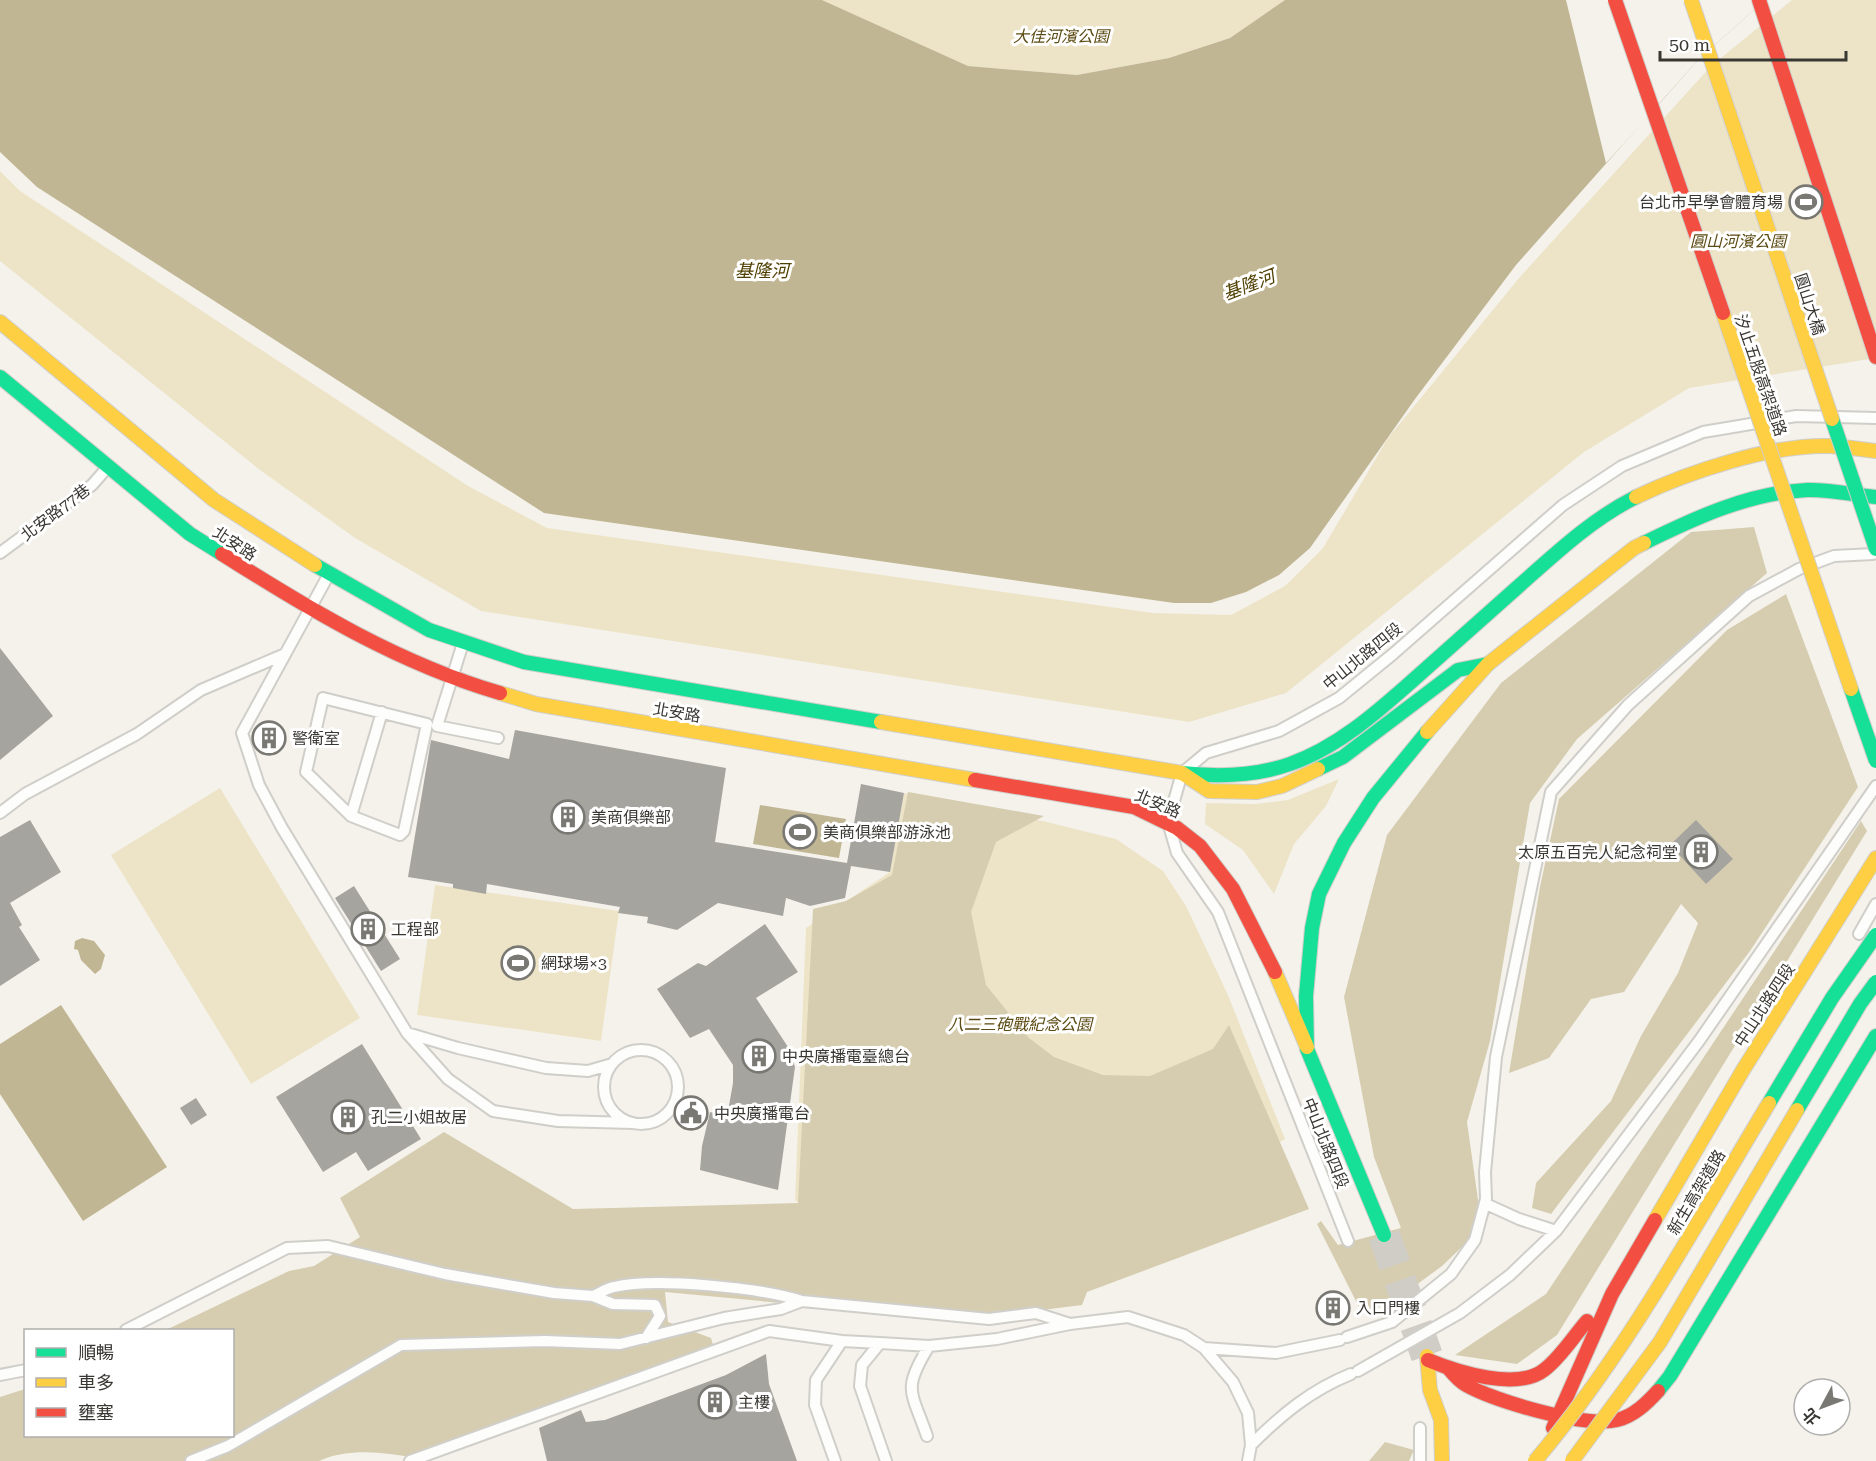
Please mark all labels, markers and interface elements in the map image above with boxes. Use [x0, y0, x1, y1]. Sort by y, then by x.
scale bar [1660, 24, 1846, 62]
park label: 大佳河濱公園 [1013, 27, 1111, 46]
text: 50 m [1669, 34, 1710, 55]
sports icon: 台北市早學會體育場 [1788, 184, 1824, 220]
place label: 台北市早學會體育場 [1639, 193, 1783, 212]
park label: 圓山河濱公園 [1690, 232, 1788, 251]
water label: 基隆河 [735, 260, 792, 281]
water label: 基隆河 [1220, 264, 1281, 304]
street label: 圓山大橋 [1791, 271, 1828, 338]
street label: 汐止五股高架道路 [1731, 312, 1790, 439]
street label: 北安路77巷 [17, 480, 94, 545]
street label: 北安路 [209, 522, 260, 564]
street label: 中山北路四段 [1319, 619, 1406, 694]
street label: 北安路 [652, 699, 702, 726]
building icon: 警衛室 [251, 720, 287, 756]
place label: 警衛室 [292, 729, 340, 748]
street label: 北安路 [1132, 785, 1184, 822]
building icon: 美商俱樂部 [550, 799, 586, 835]
place label: 美商俱樂部 [591, 808, 671, 827]
sports icon: 美商俱樂部游泳池 [782, 814, 818, 850]
place label: 美商俱樂部游泳池 [823, 823, 951, 842]
building icon: 太原五百完人紀念祠堂 [1683, 834, 1719, 870]
place label: 太原五百完人紀念祠堂 [1518, 843, 1678, 862]
building icon: 工程部 [350, 911, 386, 947]
place label: 工程部 [391, 920, 439, 939]
sports icon: 網球場×3 [500, 945, 536, 981]
place label: 網球場×3 [541, 954, 607, 973]
street label: 中山北路四段 [1730, 960, 1799, 1051]
park label: 八二三砲戰紀念公園 [948, 1015, 1094, 1034]
building icon: 中央廣播電臺總台 [741, 1038, 777, 1074]
place label: 中央廣播電臺總台 [782, 1047, 910, 1066]
public building icon: 中央廣播電台 [673, 1095, 709, 1131]
street label: 中山北路四段 [1299, 1095, 1352, 1191]
building icon: 孔二小姐故居 [330, 1099, 366, 1135]
place label: 中央廣播電台 [714, 1104, 810, 1123]
place label: 孔二小姐故居 [371, 1108, 467, 1127]
street label: 新生高架道路 [1664, 1146, 1729, 1238]
building icon: 入口門樓 [1315, 1290, 1351, 1326]
place label: 入口門樓 [1356, 1299, 1420, 1318]
legend [24, 1329, 234, 1437]
text: 順暢 [78, 1342, 114, 1363]
text: 車多 [78, 1372, 114, 1393]
north arrow [1792, 1377, 1852, 1437]
building icon: 主樓 [697, 1384, 733, 1420]
place label: 主樓 [738, 1393, 770, 1412]
text: 壅塞 [78, 1402, 114, 1423]
text: 北 [1799, 1404, 1823, 1429]

